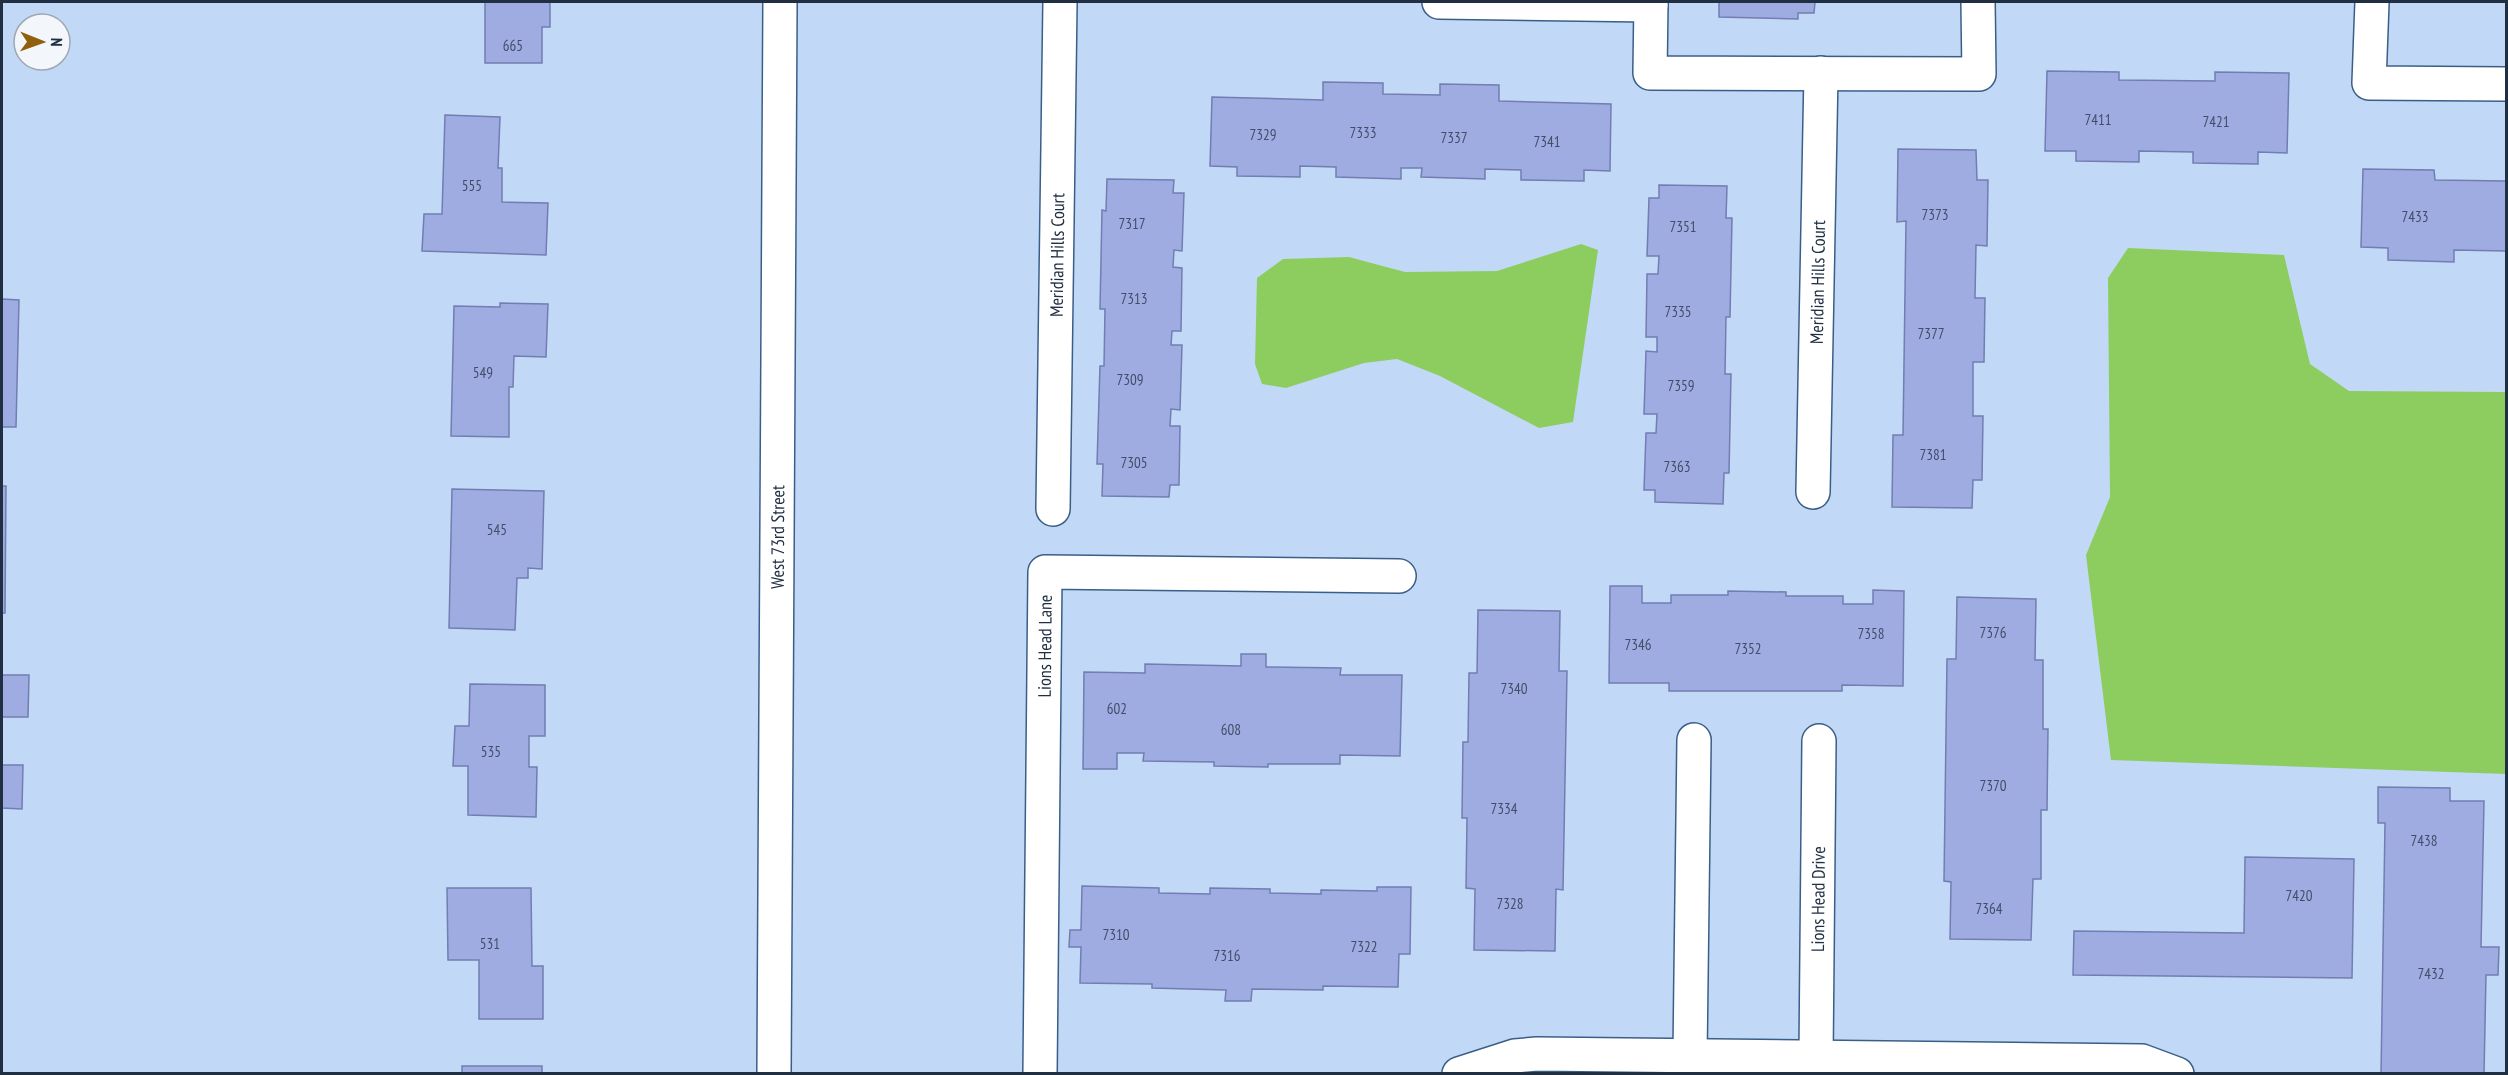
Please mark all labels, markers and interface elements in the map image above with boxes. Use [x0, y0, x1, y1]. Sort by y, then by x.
north arrow [12, 12, 72, 72]
house number: 665 [503, 36, 523, 55]
text: N [47, 38, 67, 47]
house number: 7411 [2084, 110, 2112, 129]
house number: 7421 [2202, 112, 2230, 131]
house number: 7333 [1349, 123, 1377, 142]
house number: 7329 [1249, 125, 1277, 144]
house number: 7337 [1440, 128, 1468, 147]
house number: 7341 [1533, 132, 1561, 151]
house number: 555 [462, 176, 482, 195]
street label: Meridian Hills Court [1044, 193, 1069, 317]
house number: 7373 [1921, 205, 1949, 224]
house number: 7433 [2401, 207, 2429, 226]
house number: 7317 [1118, 214, 1146, 233]
house number: 7351 [1669, 217, 1697, 236]
street label: Meridian Hills Court [1804, 220, 1830, 344]
house number: 7313 [1120, 289, 1148, 308]
house number: 7335 [1664, 302, 1692, 321]
house number: 7377 [1917, 324, 1945, 343]
house number: 549 [473, 363, 493, 382]
house number: 7309 [1116, 370, 1144, 389]
house number: 7359 [1667, 376, 1695, 395]
house number: 7381 [1919, 445, 1947, 464]
house number: 7305 [1120, 453, 1148, 472]
house number: 7363 [1663, 457, 1691, 476]
street label: West 73rd Street [765, 485, 789, 589]
house number: 545 [487, 520, 507, 539]
street label: Lions Head Lane [1032, 595, 1056, 697]
house number: 7376 [1979, 623, 2007, 642]
house number: 7358 [1857, 624, 1885, 643]
house number: 7346 [1624, 635, 1652, 654]
house number: 7352 [1734, 639, 1762, 658]
house number: 7340 [1500, 679, 1528, 698]
house number: 602 [1107, 699, 1127, 718]
house number: 608 [1221, 720, 1241, 739]
house number: 535 [481, 742, 501, 761]
house number: 7370 [1979, 776, 2007, 795]
house number: 7334 [1490, 799, 1518, 818]
house number: 7438 [2410, 831, 2438, 850]
street label: Lions Head Drive [1805, 846, 1830, 952]
house number: 7420 [2285, 886, 2313, 905]
house number: 7328 [1496, 894, 1524, 913]
house number: 7364 [1975, 899, 2003, 918]
house number: 7310 [1102, 925, 1130, 944]
house number: 531 [480, 934, 500, 953]
house number: 7322 [1350, 937, 1378, 956]
house number: 7316 [1213, 946, 1241, 965]
house number: 7432 [2417, 964, 2445, 983]

